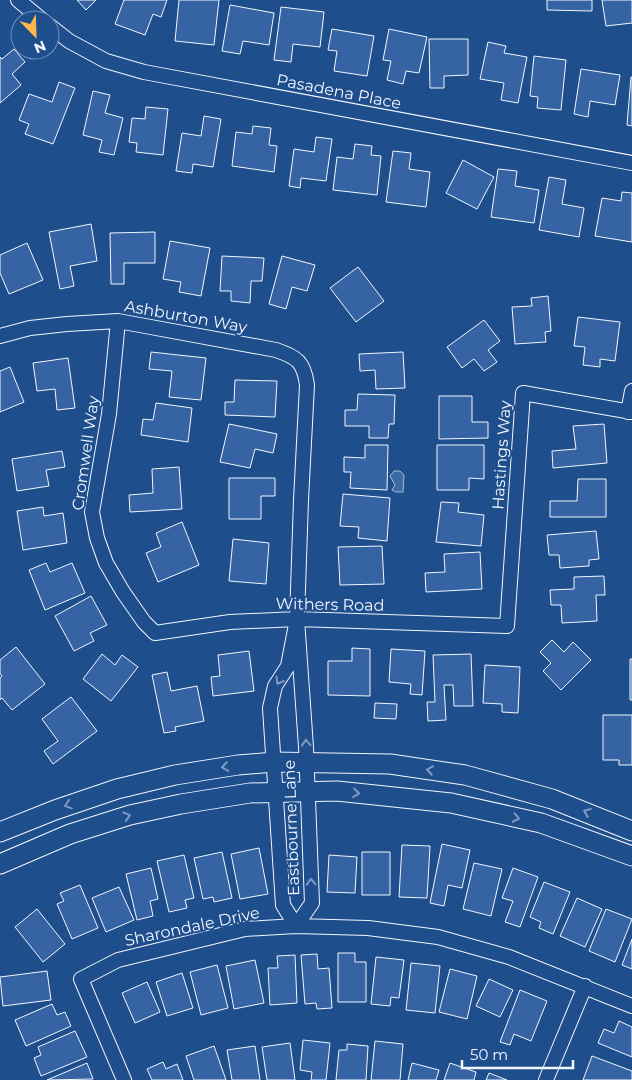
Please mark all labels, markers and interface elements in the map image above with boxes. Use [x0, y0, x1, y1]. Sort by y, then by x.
north arrow [10, 10, 60, 60]
text: N [31, 36, 49, 57]
street label: Pasadena Place [275, 70, 403, 113]
street label: Ashburton Way [123, 296, 249, 337]
street label: Cromwell Way [68, 394, 103, 512]
street label: Hastings Way [488, 399, 515, 510]
street label: Withers Road [275, 594, 385, 615]
one-way arrow [275, 676, 285, 685]
one-way arrow [300, 739, 311, 747]
street label: Eastbourne Lane [280, 760, 303, 896]
one-way arrow [221, 761, 230, 771]
one-way arrow [426, 765, 434, 776]
one-way arrow [352, 787, 360, 798]
one-way arrow [64, 800, 73, 810]
one-way arrow [583, 808, 592, 819]
one-way arrow [123, 812, 131, 822]
one-way arrow [512, 812, 521, 823]
one-way arrow [306, 878, 316, 886]
street label: Sharondale Drive [123, 903, 261, 950]
scale bar [462, 1038, 573, 1070]
text: 50 m [470, 1045, 508, 1064]

